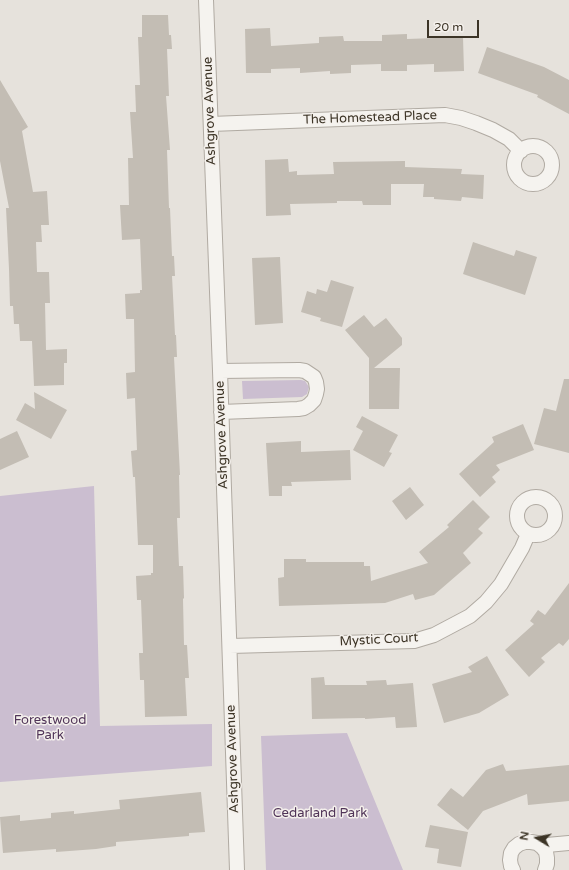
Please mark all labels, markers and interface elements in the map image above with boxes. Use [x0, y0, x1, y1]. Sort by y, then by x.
scale bar [429, 12, 481, 38]
text: 20 m [434, 20, 463, 34]
street label: Ashgrove Avenue [200, 56, 220, 166]
street label: The Homestead Place [303, 108, 437, 128]
street label: Ashgrove Avenue [212, 380, 232, 490]
street label: Mystic Court [339, 630, 419, 650]
street label: Ashgrove Avenue [223, 704, 243, 814]
park label: Forestwood Park [14, 713, 86, 744]
park label: Cedarland Park [273, 806, 367, 822]
north arrow [517, 818, 557, 858]
text: N [518, 830, 532, 841]

